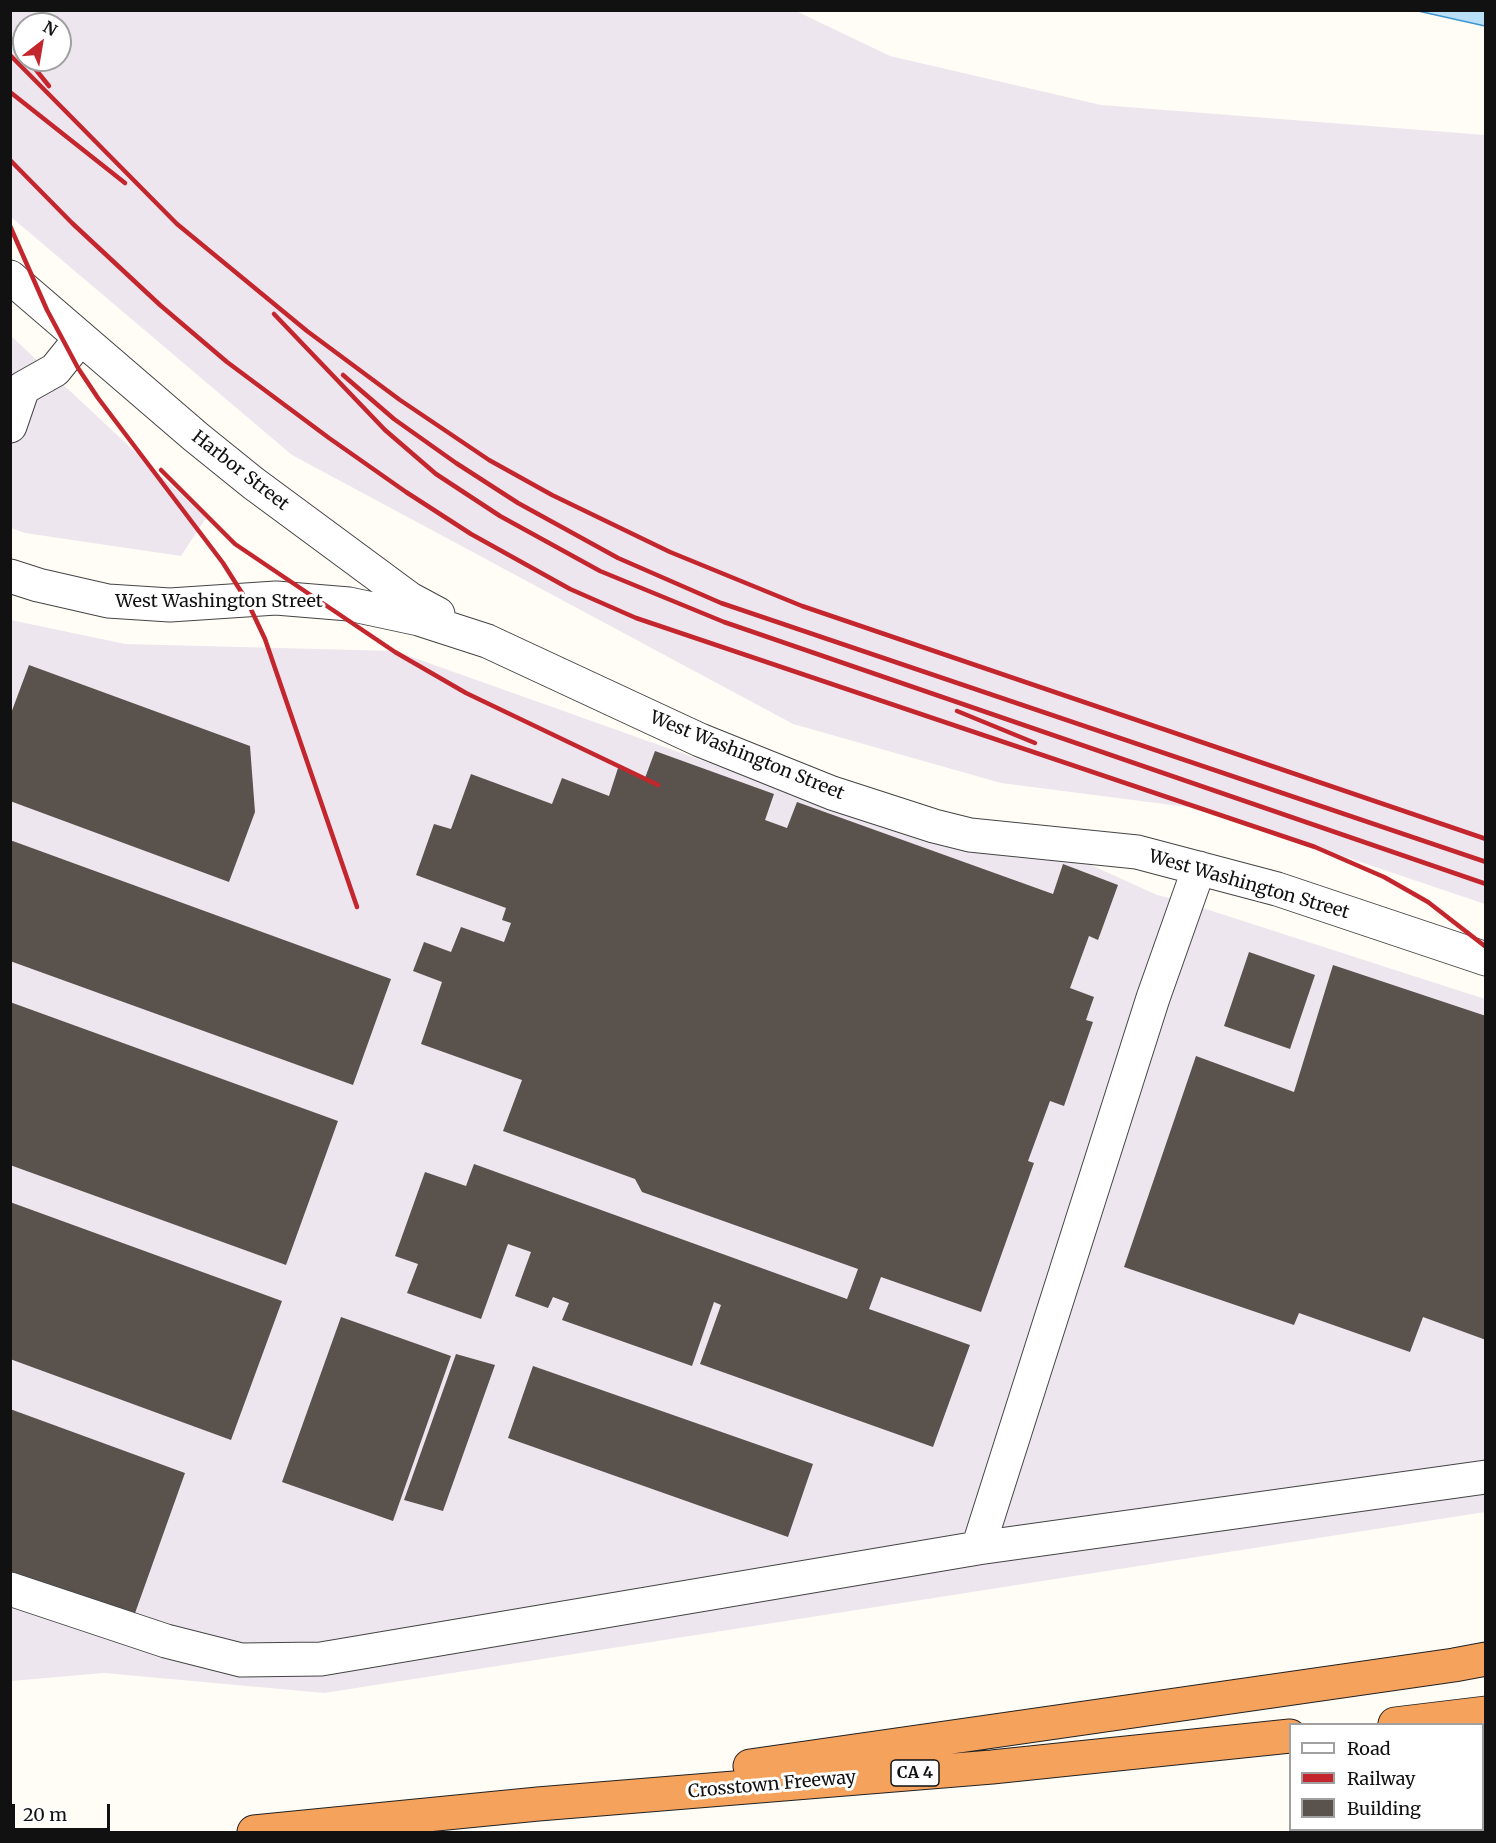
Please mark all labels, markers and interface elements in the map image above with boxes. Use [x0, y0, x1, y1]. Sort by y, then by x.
north arrow [12, 12, 72, 72]
text: N [40, 16, 61, 40]
street label: Harbor Street [187, 426, 293, 516]
street label: West Washington Street [115, 591, 323, 613]
street label: West Washington Street [647, 707, 847, 805]
street label: West Washington Street [1146, 846, 1352, 924]
legend [1289, 1723, 1484, 1831]
text: Road [1347, 1737, 1391, 1760]
road number: CA 4 [891, 1760, 939, 1786]
street label: Crosstown Freeway [687, 1767, 857, 1803]
text: Railway [1347, 1767, 1415, 1790]
scale bar [15, 1792, 112, 1830]
text: Building [1347, 1797, 1421, 1820]
text: 20 m [23, 1803, 67, 1826]

